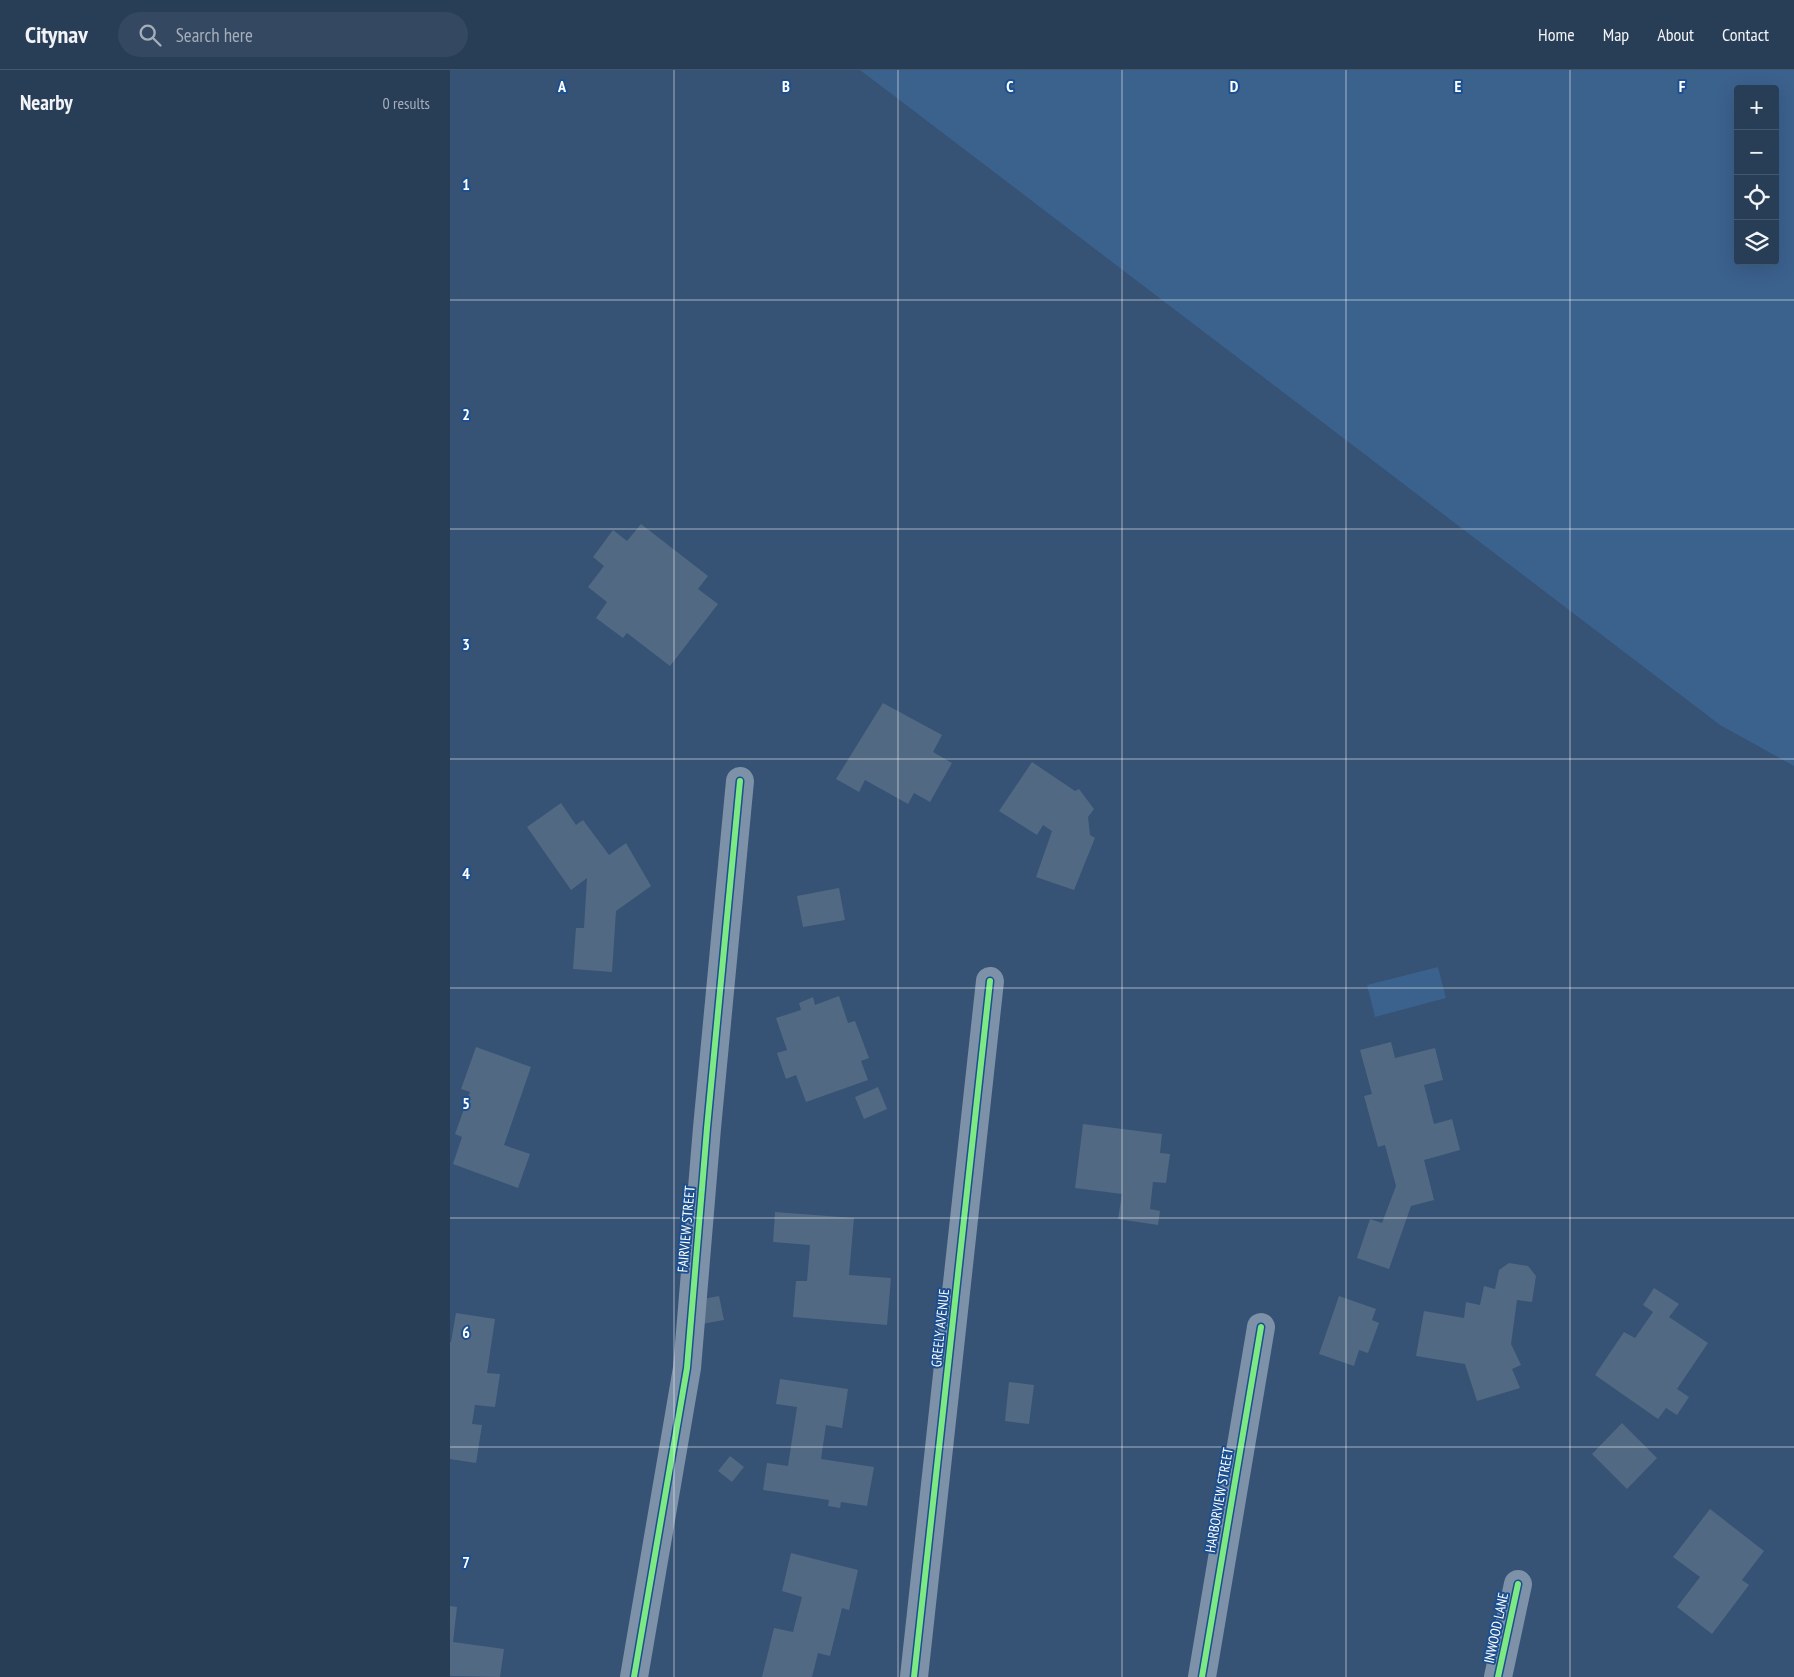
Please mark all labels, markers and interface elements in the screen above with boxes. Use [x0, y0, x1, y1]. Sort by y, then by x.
search box [118, 12, 468, 57]
text: Citynav [25, 19, 88, 50]
icon: search [136, 21, 164, 49]
text: Search here [176, 23, 253, 47]
text: Home [1538, 23, 1575, 46]
text: Map [1603, 23, 1629, 46]
text: About [1657, 23, 1694, 46]
text: Contact [1722, 23, 1769, 46]
text: A [557, 76, 567, 96]
text: B [782, 76, 790, 96]
text: C [1006, 76, 1014, 96]
text: D [1230, 76, 1239, 96]
text: E [1455, 76, 1462, 96]
text: F [1679, 76, 1686, 96]
map controls [1734, 85, 1779, 265]
button: + [1734, 85, 1779, 130]
text: Nearby [20, 89, 73, 116]
text: 0 results [383, 93, 430, 113]
button: − [1734, 130, 1779, 175]
text: 1 [462, 174, 470, 194]
button: locate [1734, 175, 1779, 220]
button: layers [1734, 220, 1779, 265]
text: 2 [462, 404, 470, 424]
text: 3 [462, 634, 470, 654]
text: 4 [462, 863, 470, 883]
text: 5 [462, 1093, 470, 1113]
street label: FAIRVIEW STREET [673, 1184, 699, 1273]
street label: GREELY AVENUE [927, 1288, 953, 1368]
text: 6 [462, 1322, 470, 1342]
street label: HARBORVIEW STREET [1201, 1445, 1237, 1554]
text: 7 [462, 1552, 470, 1572]
street label: INWOOD LANE [1480, 1591, 1512, 1665]

